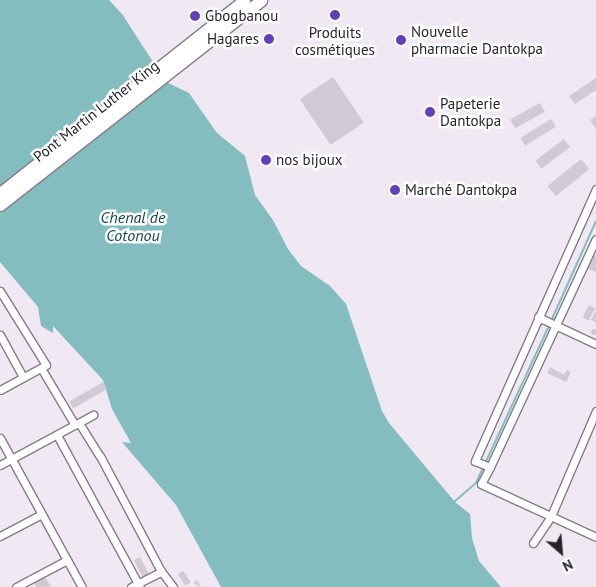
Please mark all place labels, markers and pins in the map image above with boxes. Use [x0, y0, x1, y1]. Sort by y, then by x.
place label: Gbogbanou [205, 7, 278, 25]
marker: Produits cosmétiques [329, 9, 341, 21]
marker: Gbogbanou [189, 10, 201, 22]
place label: Nouvelle pharmacie Dantokpa [411, 22, 543, 57]
place label: Produits cosmétiques [295, 23, 375, 58]
place label: Hagares [207, 30, 259, 48]
marker: Hagares [263, 33, 275, 45]
marker: Nouvelle pharmacie Dantokpa [395, 34, 407, 46]
place label: Papeterie Dantokpa [440, 94, 501, 129]
marker: Papeterie Dantokpa [424, 106, 436, 118]
place label: nos bijoux [276, 151, 343, 169]
marker: nos bijoux [260, 154, 272, 166]
place label: Marché Dantokpa [405, 181, 517, 199]
marker: Marché Dantokpa [389, 184, 401, 196]

